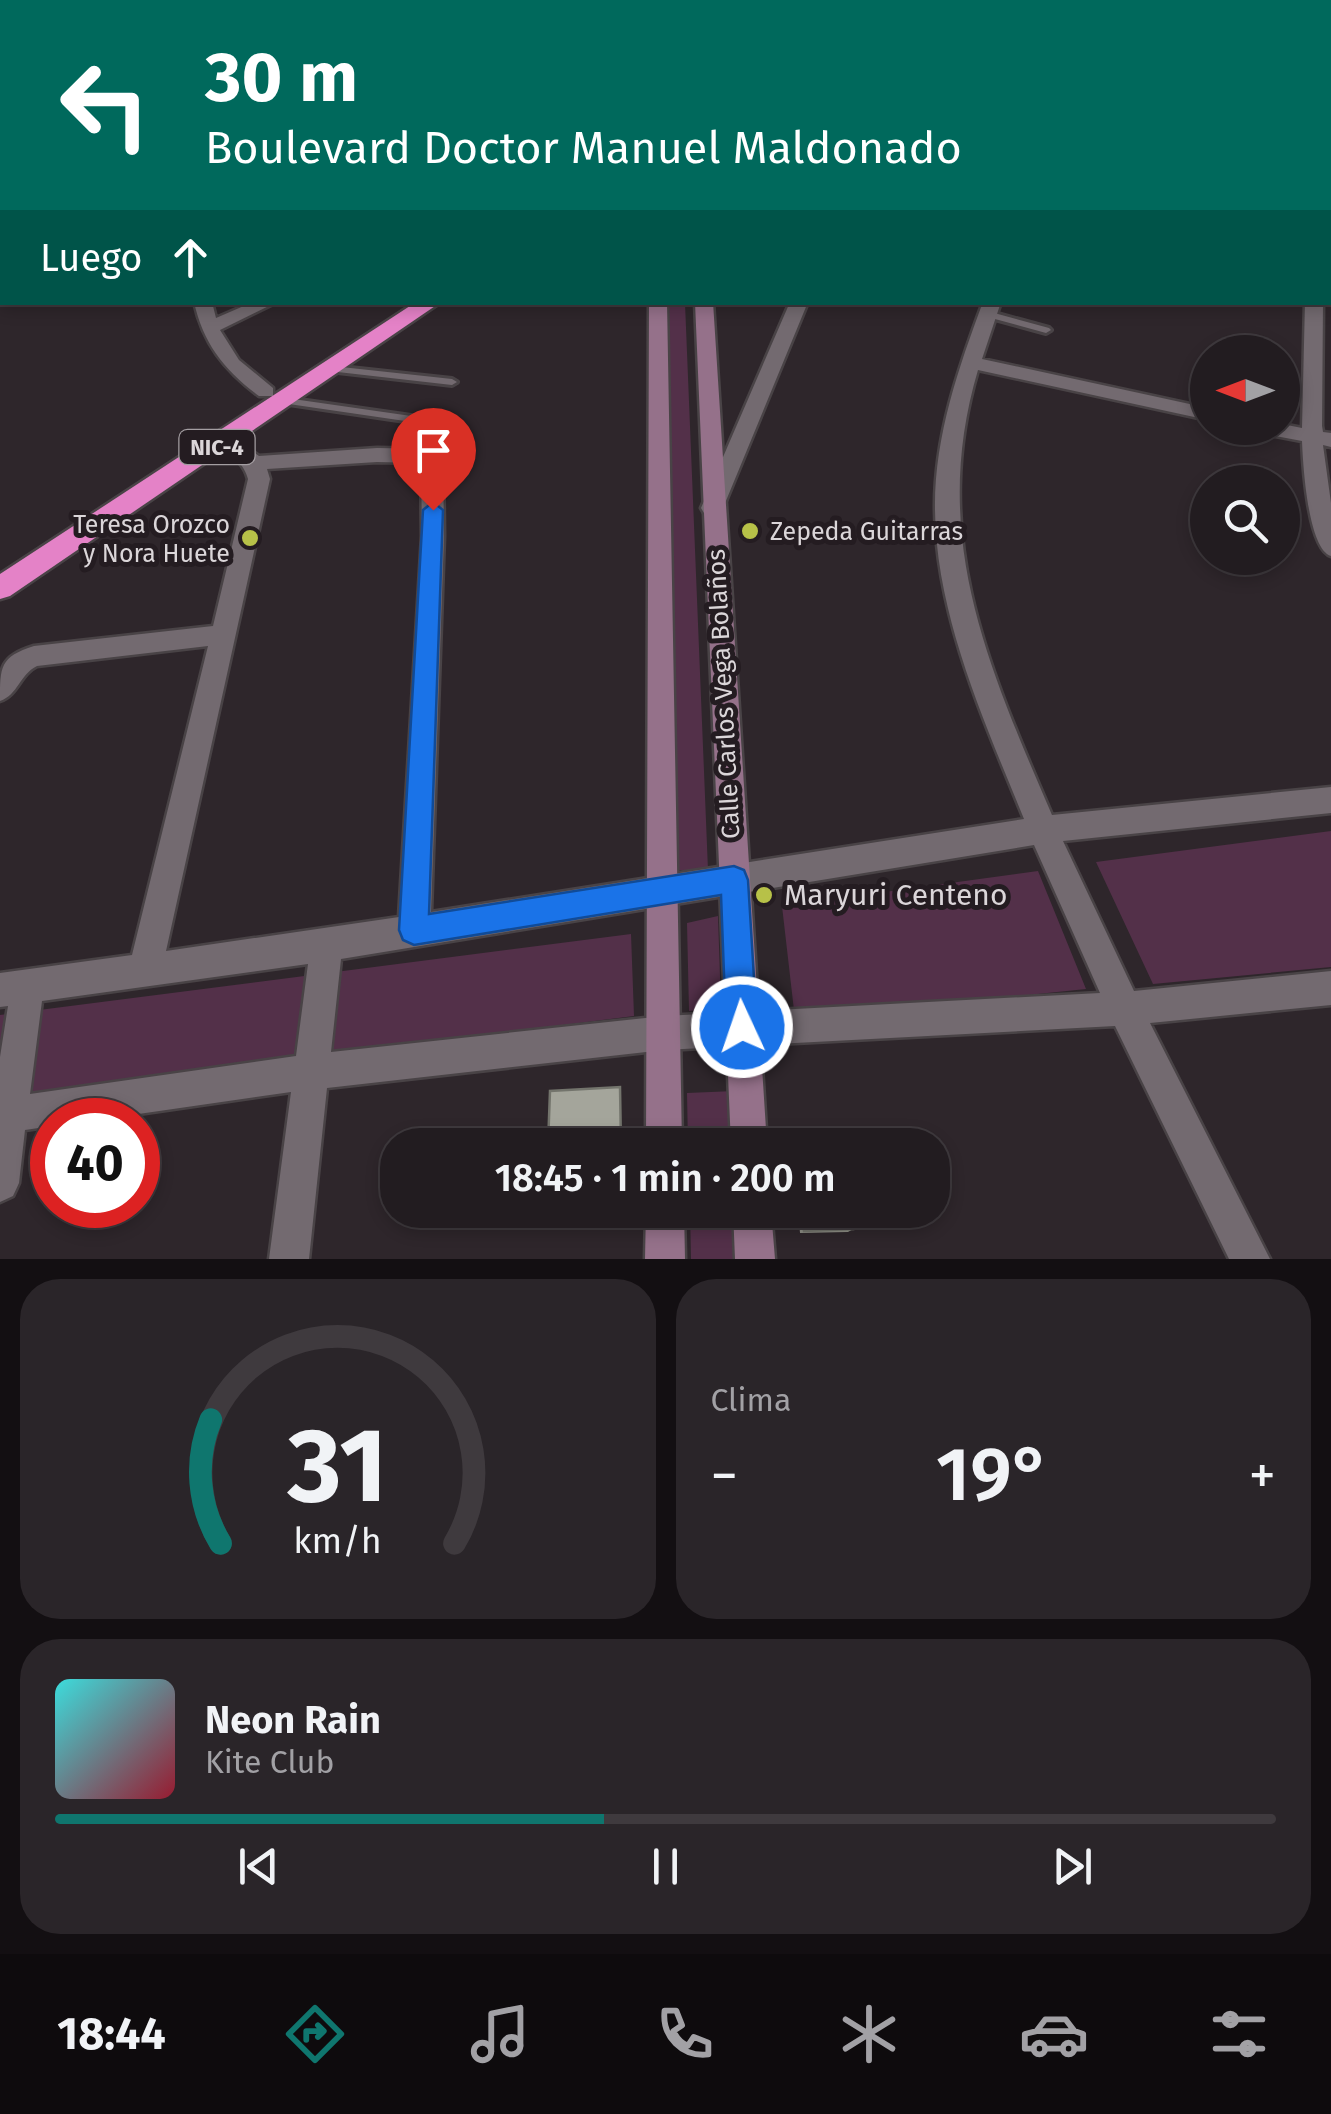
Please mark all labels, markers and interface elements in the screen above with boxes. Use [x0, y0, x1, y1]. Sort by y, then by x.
text: 30 m [205, 36, 358, 120]
icon: left [40, 40, 170, 170]
text: Boulevard Doctor Manuel Maldonado [205, 121, 962, 175]
icon: ahead [163, 230, 218, 285]
text: Luego [40, 235, 143, 281]
north arrow [1190, 335, 1300, 445]
map controls [1190, 335, 1300, 575]
pin [391, 408, 476, 511]
icon: arrive [406, 423, 461, 478]
road number: NIC-4 [180, 430, 254, 464]
button: search [1190, 465, 1300, 575]
place label: Teresa Orozco y Nora Huete [73, 510, 230, 569]
place label: Zepeda Guitarras [770, 517, 963, 547]
marker: Zepeda Guitarras [739, 520, 761, 542]
marker: Teresa Orozco y Nora Huete [239, 527, 261, 549]
street label: Calle Carlos Vega Bolaños [701, 548, 747, 840]
place label: Maryuri Centeno [784, 877, 1007, 913]
marker: Maryuri Centeno [753, 884, 775, 906]
position arrow [690, 975, 794, 1079]
speed limit sign: 40 [30, 1098, 160, 1228]
text: 18:45 · 1 min · 200 m [495, 1155, 835, 1201]
text: Clima [711, 1381, 791, 1419]
text: 31 [287, 1404, 388, 1529]
text: 19° [936, 1430, 1051, 1520]
text: − [711, 1443, 738, 1509]
text: + [1249, 1443, 1276, 1509]
text: km/h [294, 1520, 382, 1562]
text: Neon Rain [205, 1697, 381, 1743]
text: Kite Club [205, 1743, 334, 1781]
icon: previous [231, 1839, 286, 1894]
icon: pause [638, 1839, 693, 1894]
icon: next [1045, 1839, 1100, 1894]
icon: directions [280, 1999, 350, 2069]
icon: music [465, 1999, 535, 2069]
icon: phone [650, 1999, 720, 2069]
icon: climate [834, 1999, 904, 2069]
icon: car [1019, 1999, 1089, 2069]
icon: filters [1204, 1999, 1274, 2069]
text: 18:44 [57, 2007, 166, 2061]

